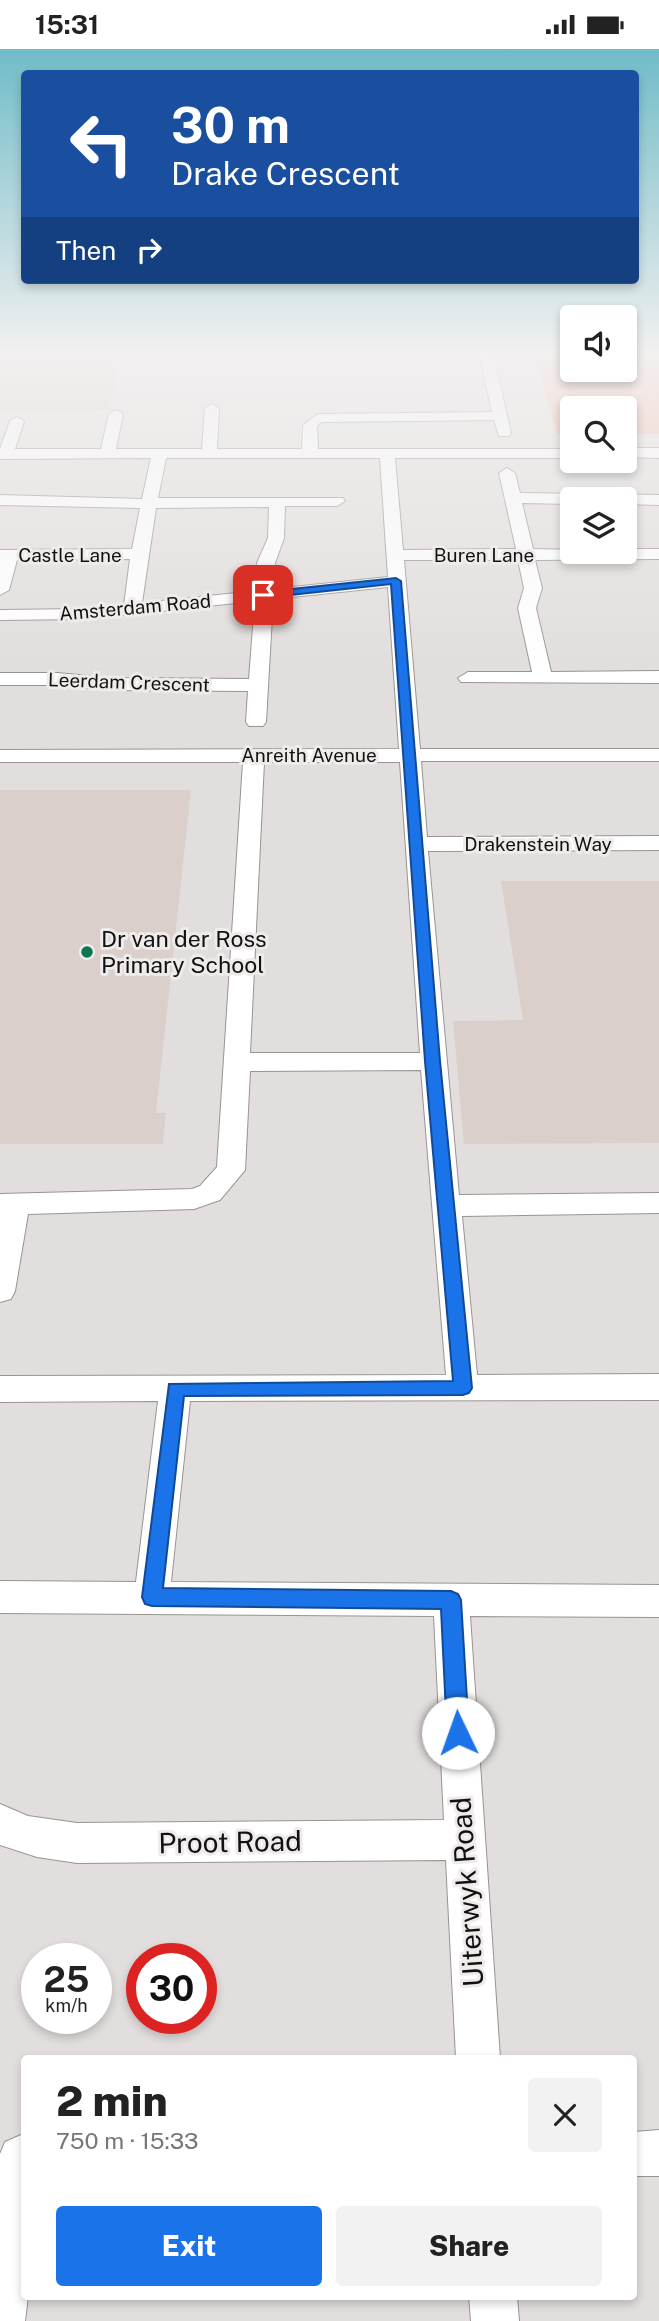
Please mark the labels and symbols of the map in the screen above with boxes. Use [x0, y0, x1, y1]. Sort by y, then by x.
street label: Castle Lane [18, 544, 122, 566]
street label: Buren Lane [434, 544, 534, 566]
pin [233, 565, 293, 625]
street label: Amsterdam Road [58, 589, 212, 625]
street label: Leerdam Crescent [48, 668, 210, 696]
street label: Anreith Avenue [241, 744, 377, 766]
street label: Drakenstein Way [464, 833, 612, 855]
place label: Dr van der Ross Primary School [101, 925, 267, 978]
marker: Dr van der Ross Primary School [79, 944, 95, 960]
position arrow [421, 1696, 495, 1770]
street label: Uiterwyk Road [443, 1796, 490, 1988]
street label: Proot Road [158, 1824, 302, 1859]
speed limit sign: 30 [126, 1943, 217, 2034]

